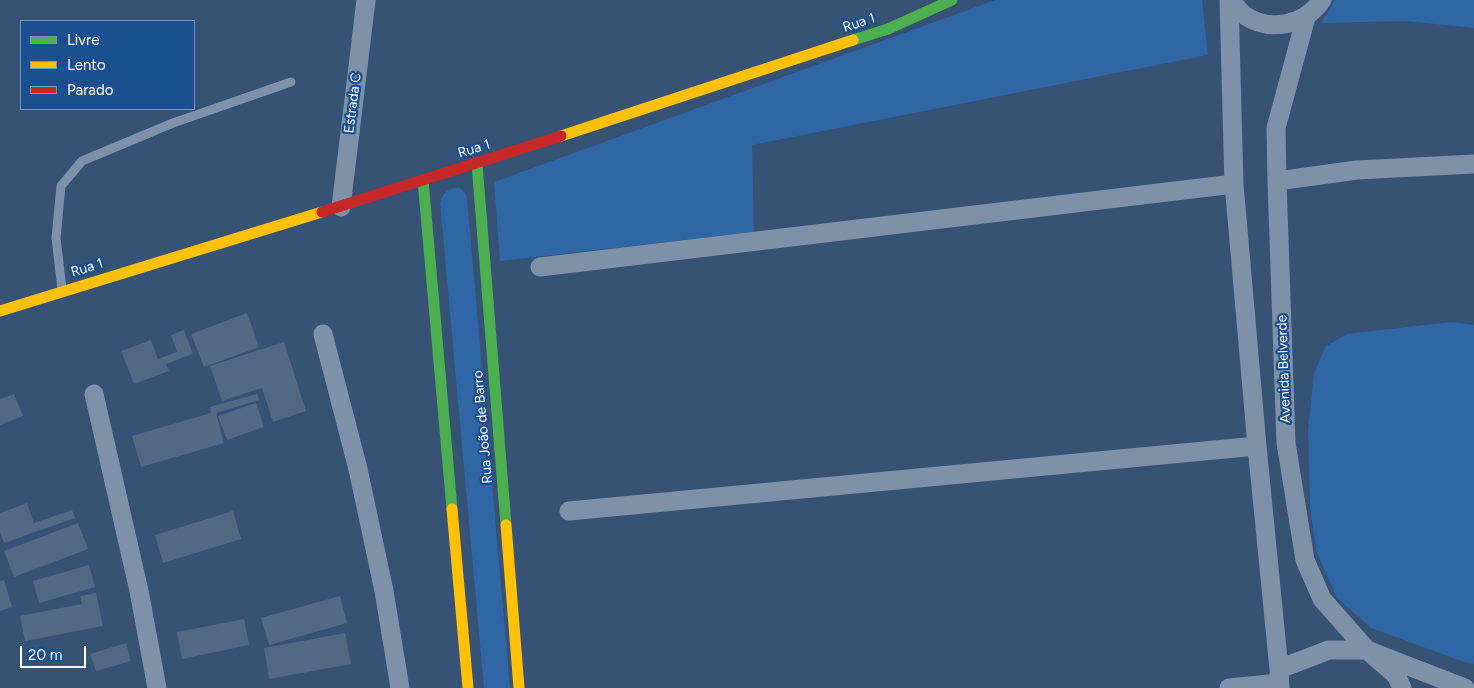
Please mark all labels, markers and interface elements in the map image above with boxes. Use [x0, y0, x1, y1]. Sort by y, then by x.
street label: Rua 1 [841, 10, 877, 36]
legend [20, 20, 195, 110]
text: Livre [67, 31, 99, 49]
text: Lento [67, 56, 106, 74]
street label: Estrada C [341, 72, 365, 134]
text: Parado [67, 81, 113, 99]
street label: Rua 1 [456, 136, 492, 162]
street label: Rua 1 [69, 255, 105, 281]
street label: Avenida Belverde [1274, 314, 1294, 424]
street label: Rua João de Barro [470, 370, 496, 484]
scale bar [22, 636, 89, 668]
text: 20 m [28, 646, 62, 664]

